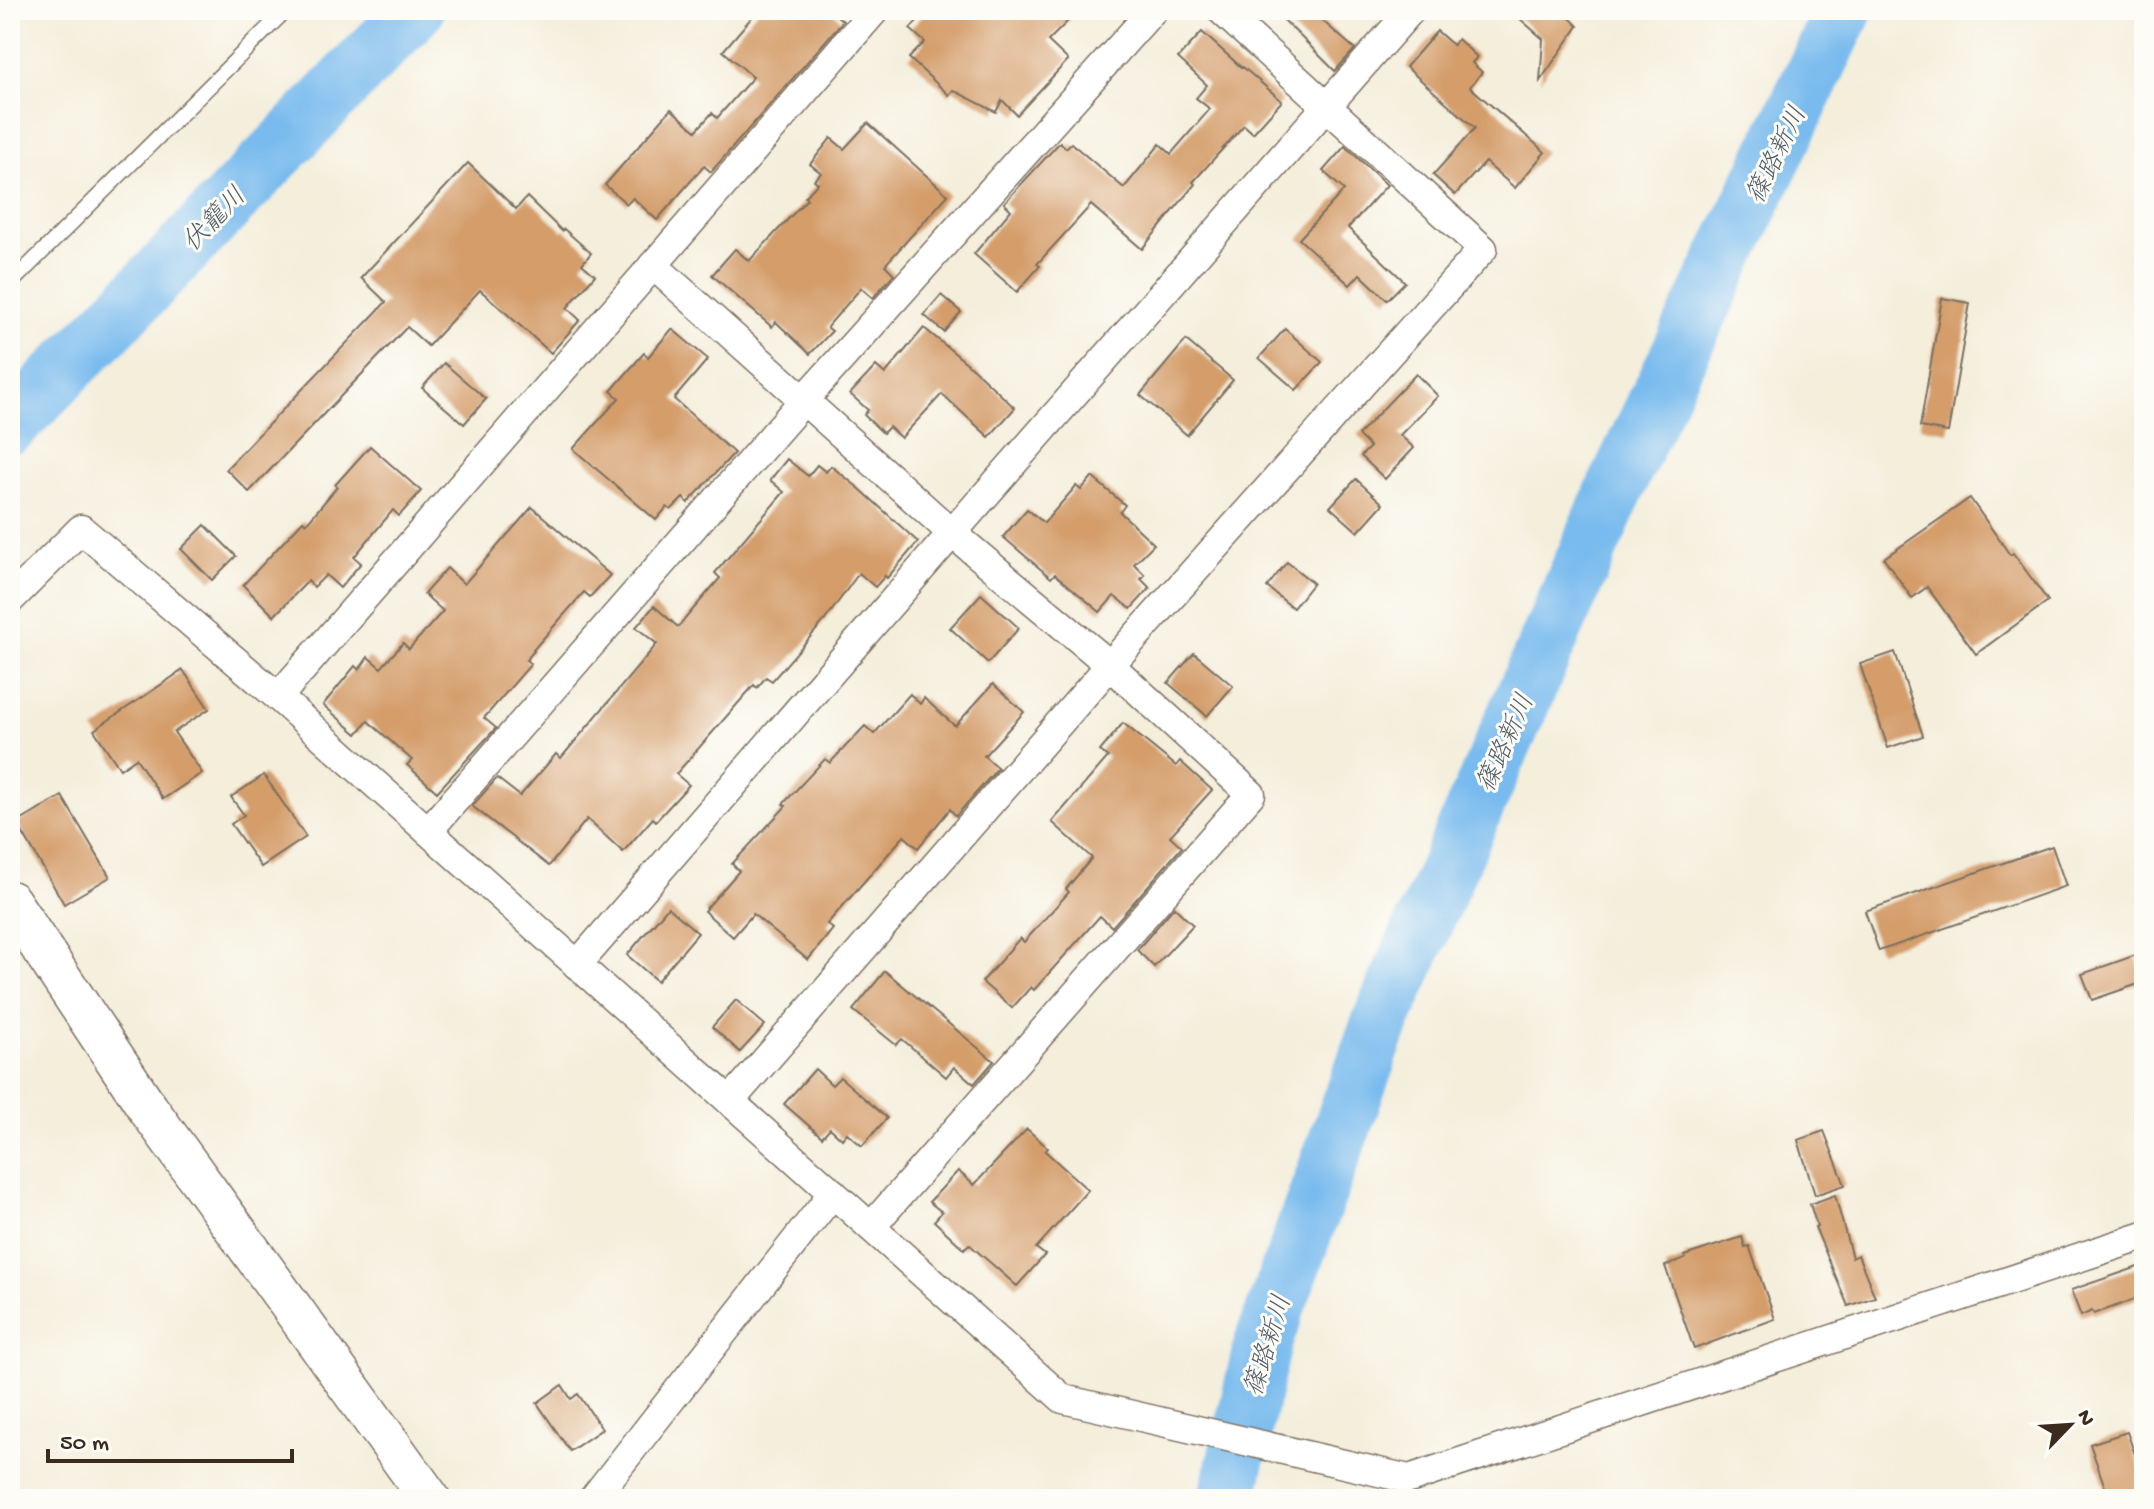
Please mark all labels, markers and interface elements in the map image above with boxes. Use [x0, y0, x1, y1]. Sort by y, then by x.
water label: 篠路新川 [1741, 102, 1816, 210]
water label: 伏籠川 [177, 181, 254, 260]
water label: 篠路新川 [1471, 689, 1543, 798]
water label: 篠路新川 [1238, 1291, 1300, 1401]
north arrow [2030, 1385, 2110, 1465]
text: N [2070, 1406, 2099, 1430]
scale bar [48, 1413, 292, 1463]
text: 50 m [60, 1430, 109, 1459]

